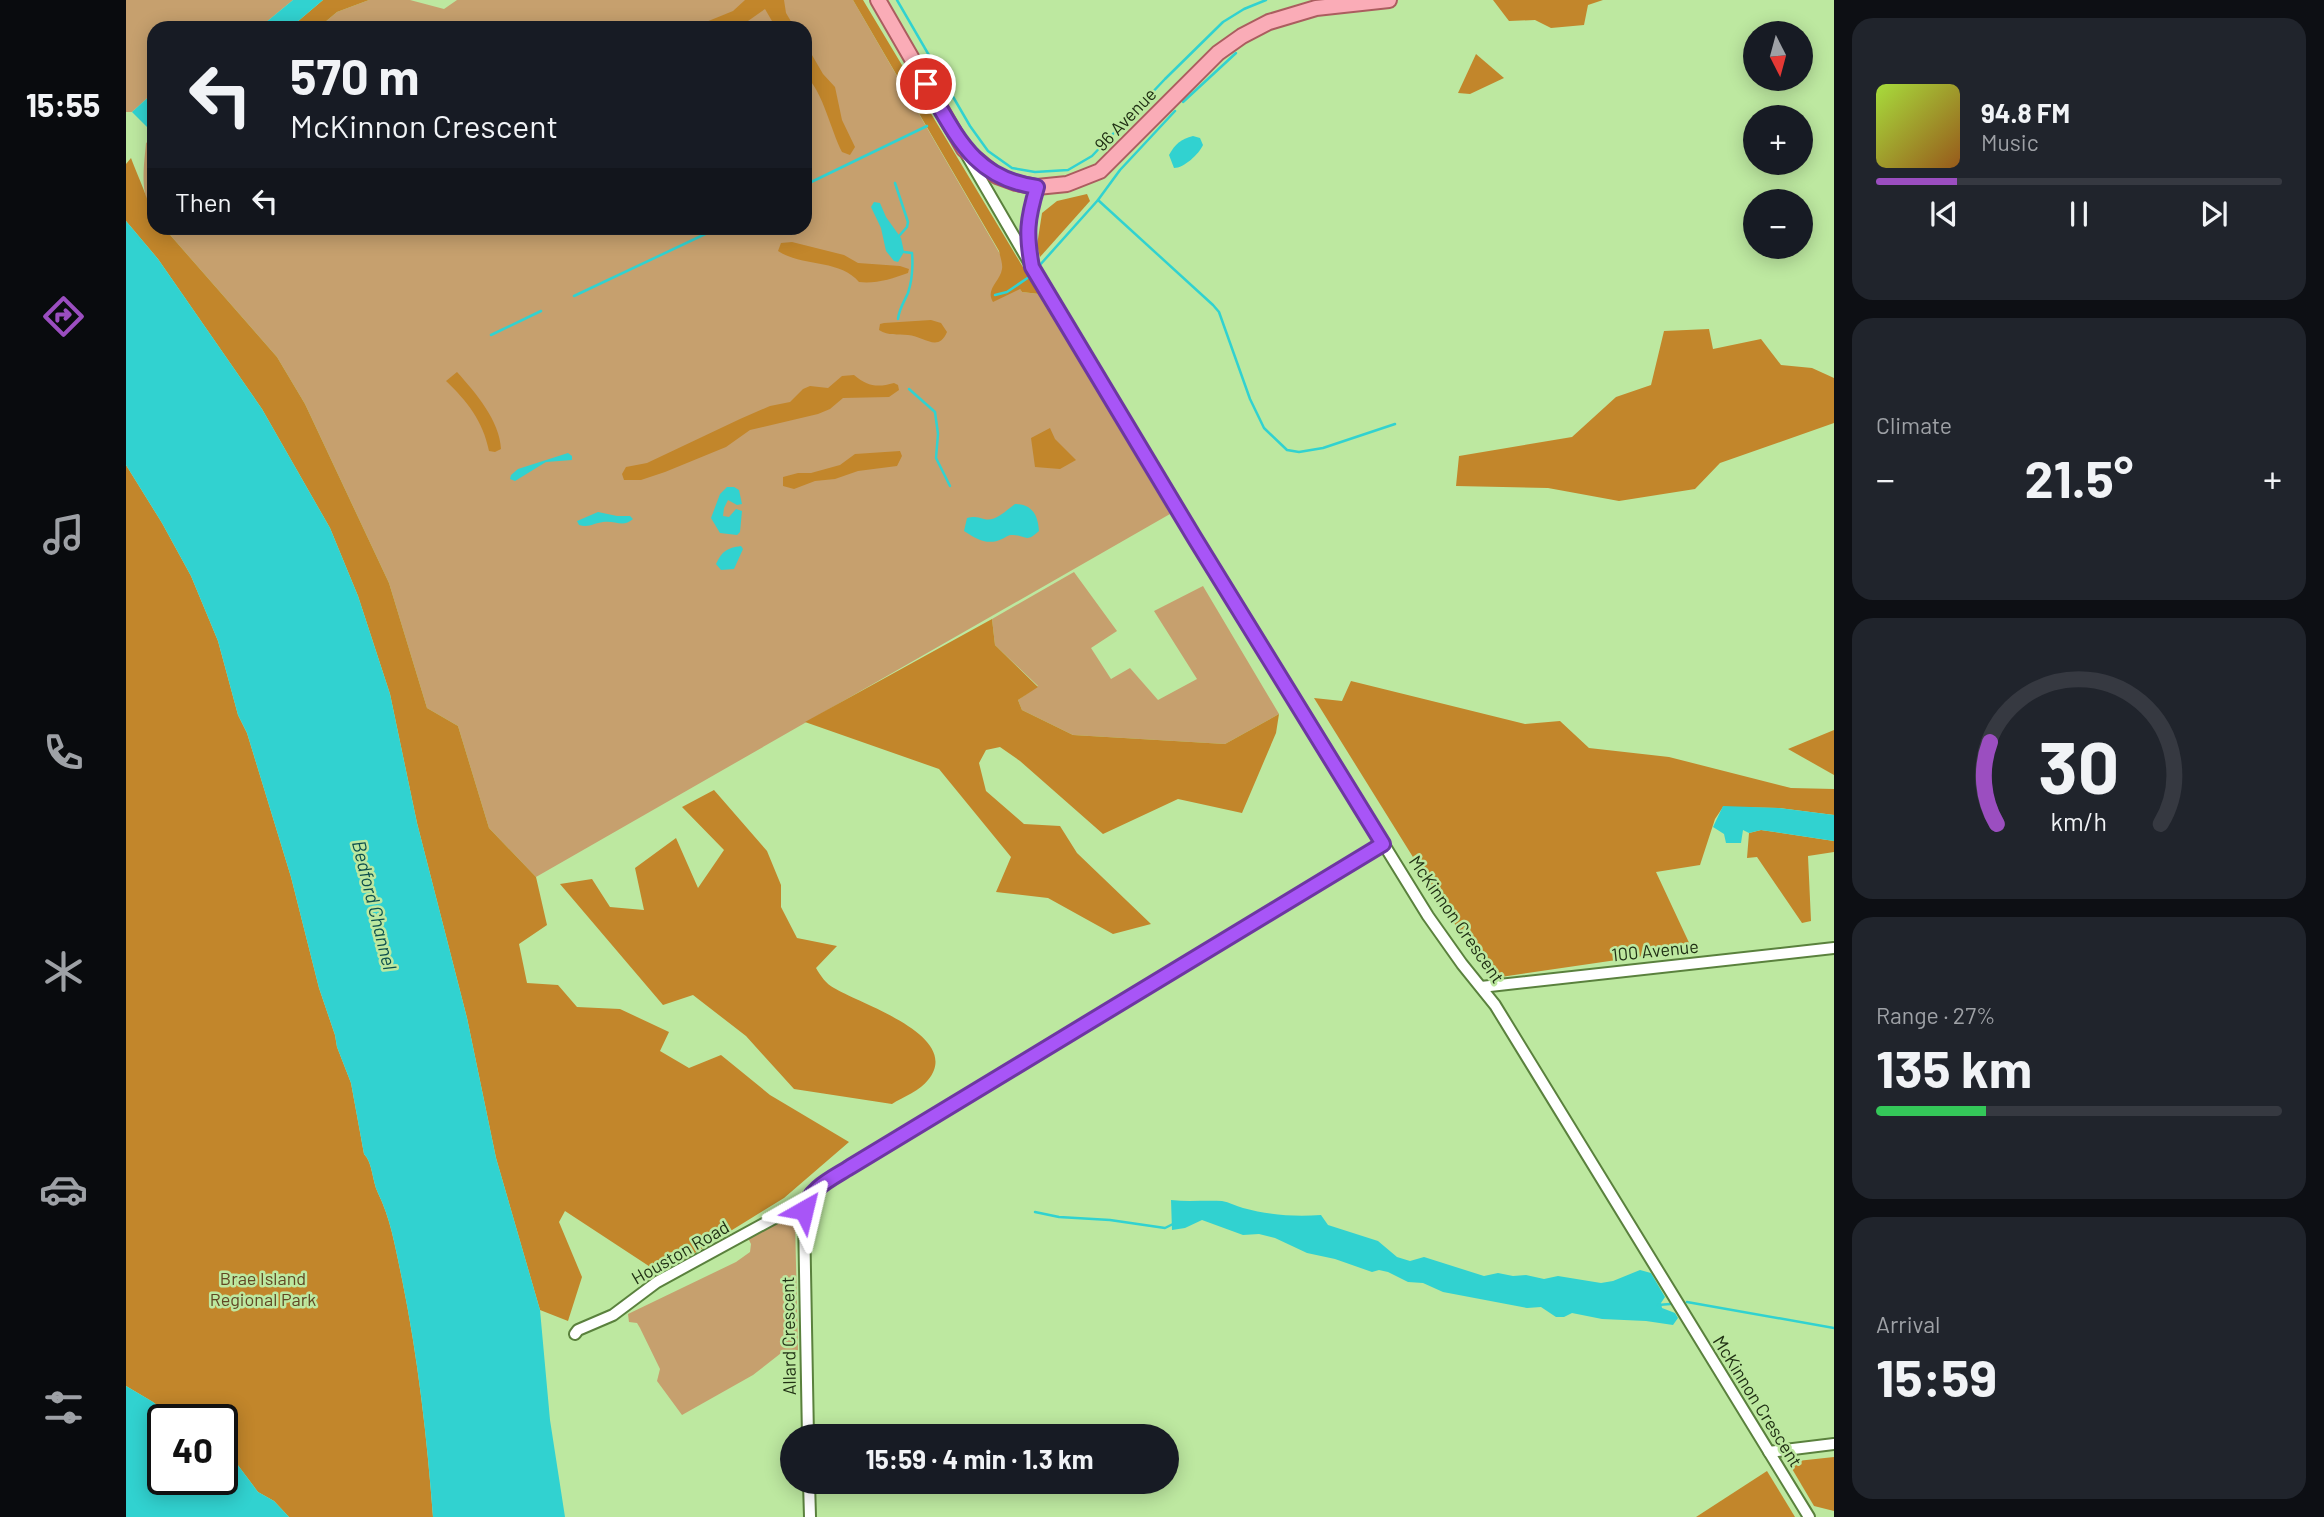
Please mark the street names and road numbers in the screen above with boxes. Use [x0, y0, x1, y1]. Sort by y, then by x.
street label: 96 Avenue [1089, 83, 1161, 155]
street label: McKinnon Crescent [1405, 851, 1509, 987]
street label: 100 Avenue [1610, 934, 1700, 966]
street label: Houston Road [627, 1215, 733, 1289]
street label: Allard Crescent [776, 1276, 800, 1396]
street label: McKinnon Crescent [1709, 1331, 1807, 1471]

